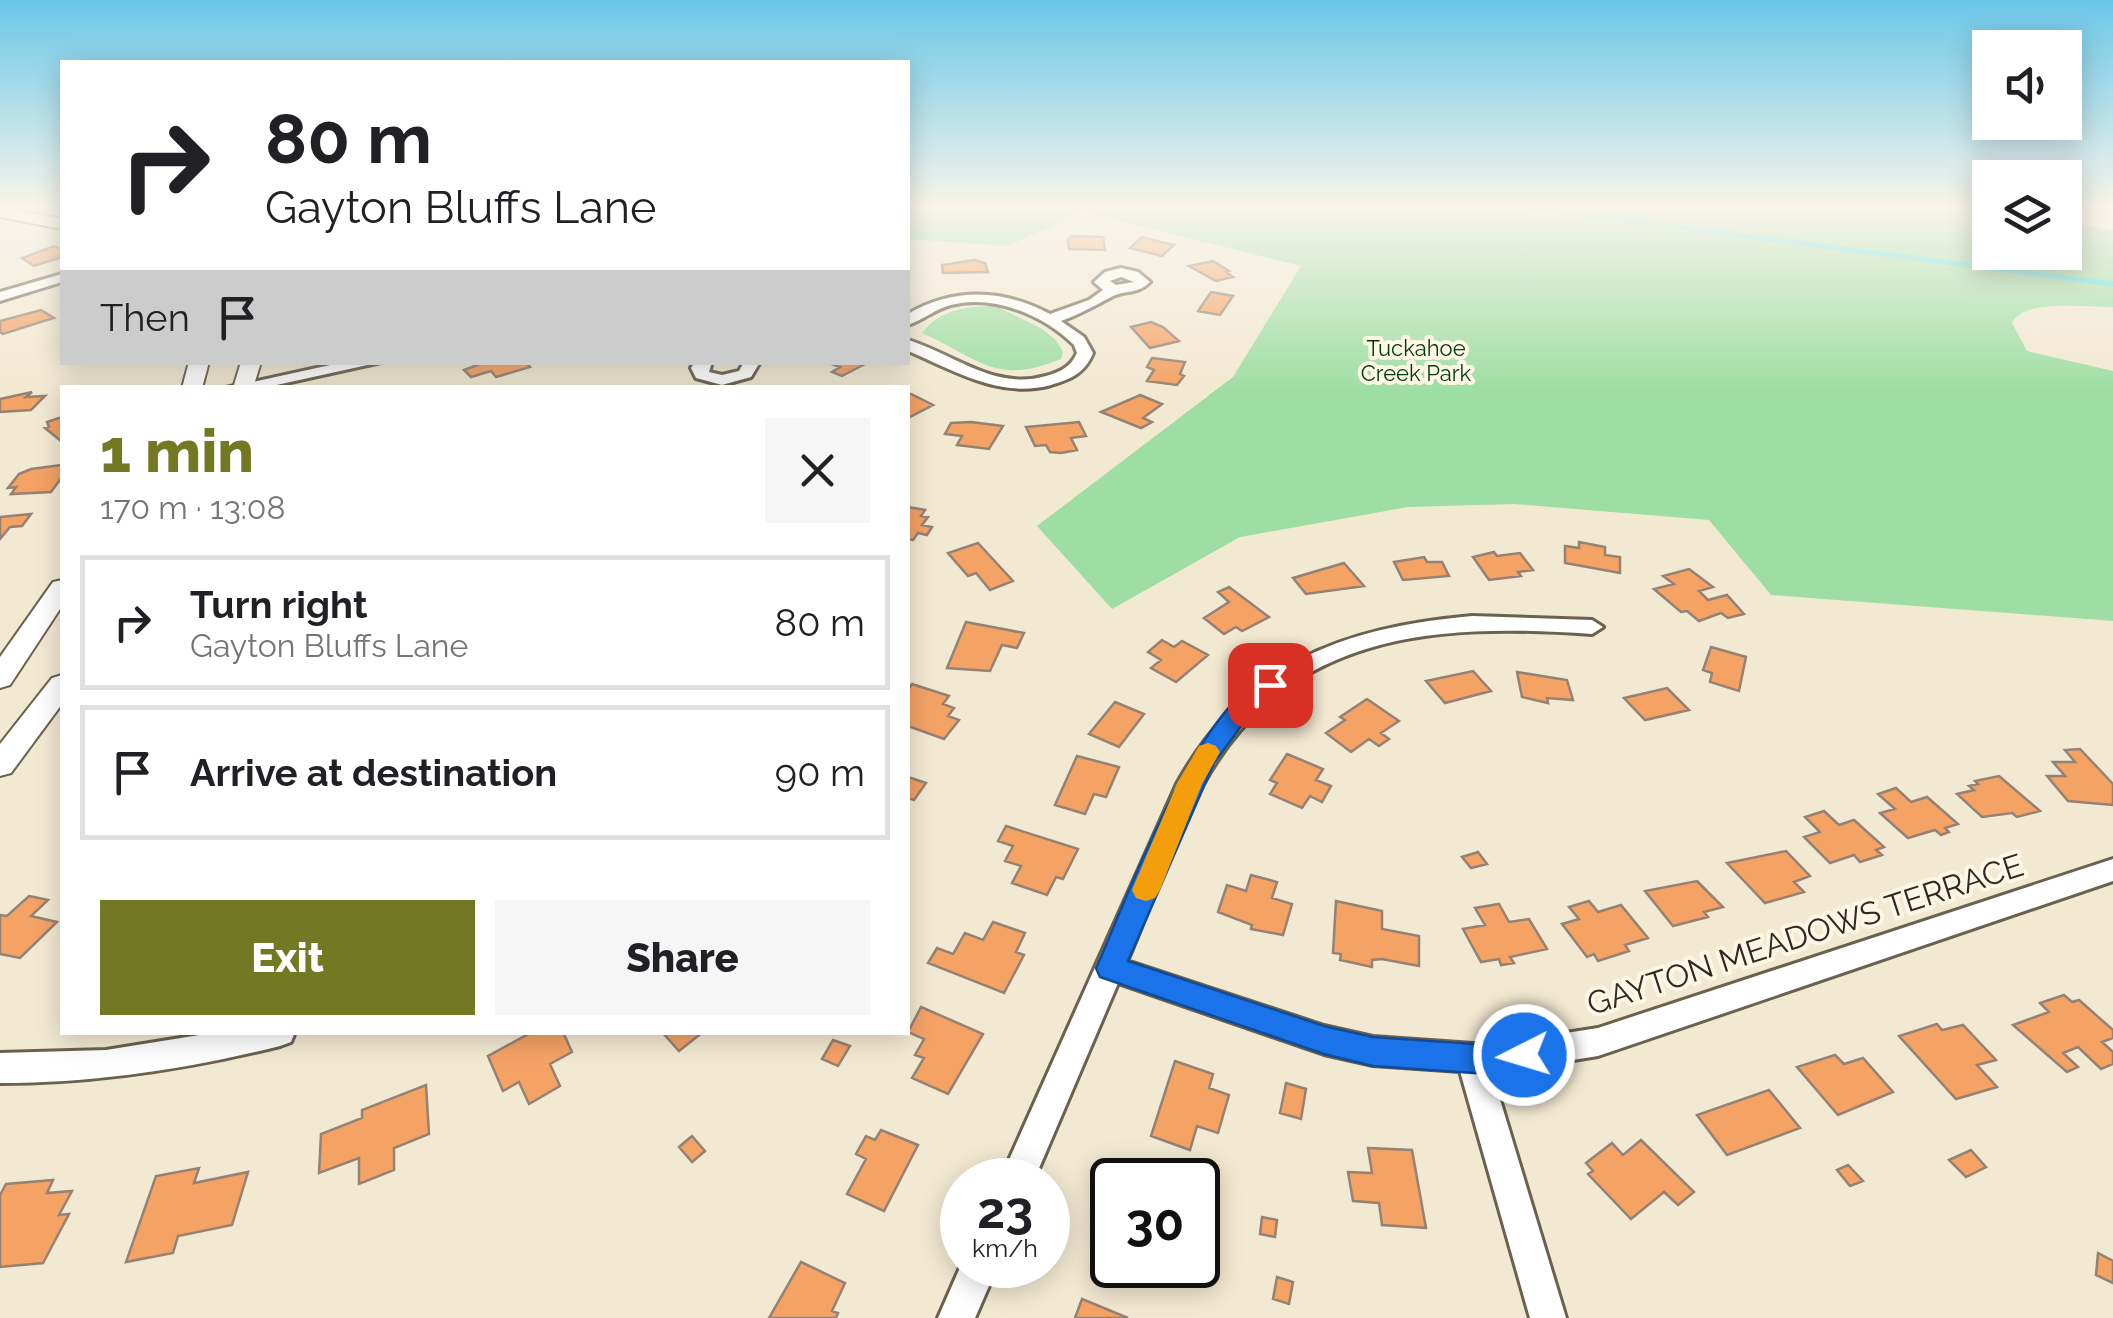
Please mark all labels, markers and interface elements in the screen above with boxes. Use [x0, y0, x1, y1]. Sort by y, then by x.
map controls [1972, 30, 2082, 270]
button: sound [1972, 30, 2082, 140]
text: 80 m [265, 97, 432, 179]
icon: right [100, 100, 230, 230]
button: layers [1972, 160, 2082, 270]
text: Gayton Bluffs Lane [265, 181, 656, 234]
icon: arrive [210, 290, 265, 345]
text: Then [100, 295, 190, 340]
park label: Tuckahoe Creek Park [1361, 335, 1472, 386]
text: 1 min [100, 416, 254, 486]
button: close [765, 418, 870, 523]
text: 170 m · 13:08 [100, 489, 285, 526]
text: Turn right [190, 582, 367, 627]
icon: right [105, 595, 160, 650]
text: 80 m [775, 600, 865, 645]
text: Gayton Bluffs Lane [190, 627, 468, 664]
pin [1228, 643, 1313, 728]
icon: arrive [1243, 658, 1298, 713]
icon: arrive [105, 745, 160, 800]
text: Arrive at destination [190, 750, 557, 795]
text: 90 m [775, 750, 865, 795]
street label: GAYTON MEADOWS TERRACE [1582, 846, 2028, 1022]
button: Exit [100, 900, 475, 1015]
button: Share [495, 900, 870, 1015]
position arrow [1472, 1003, 1576, 1107]
speed limit sign: 30 [1090, 1158, 1220, 1288]
text: 23 [977, 1181, 1033, 1240]
text: km/h [972, 1233, 1038, 1263]

